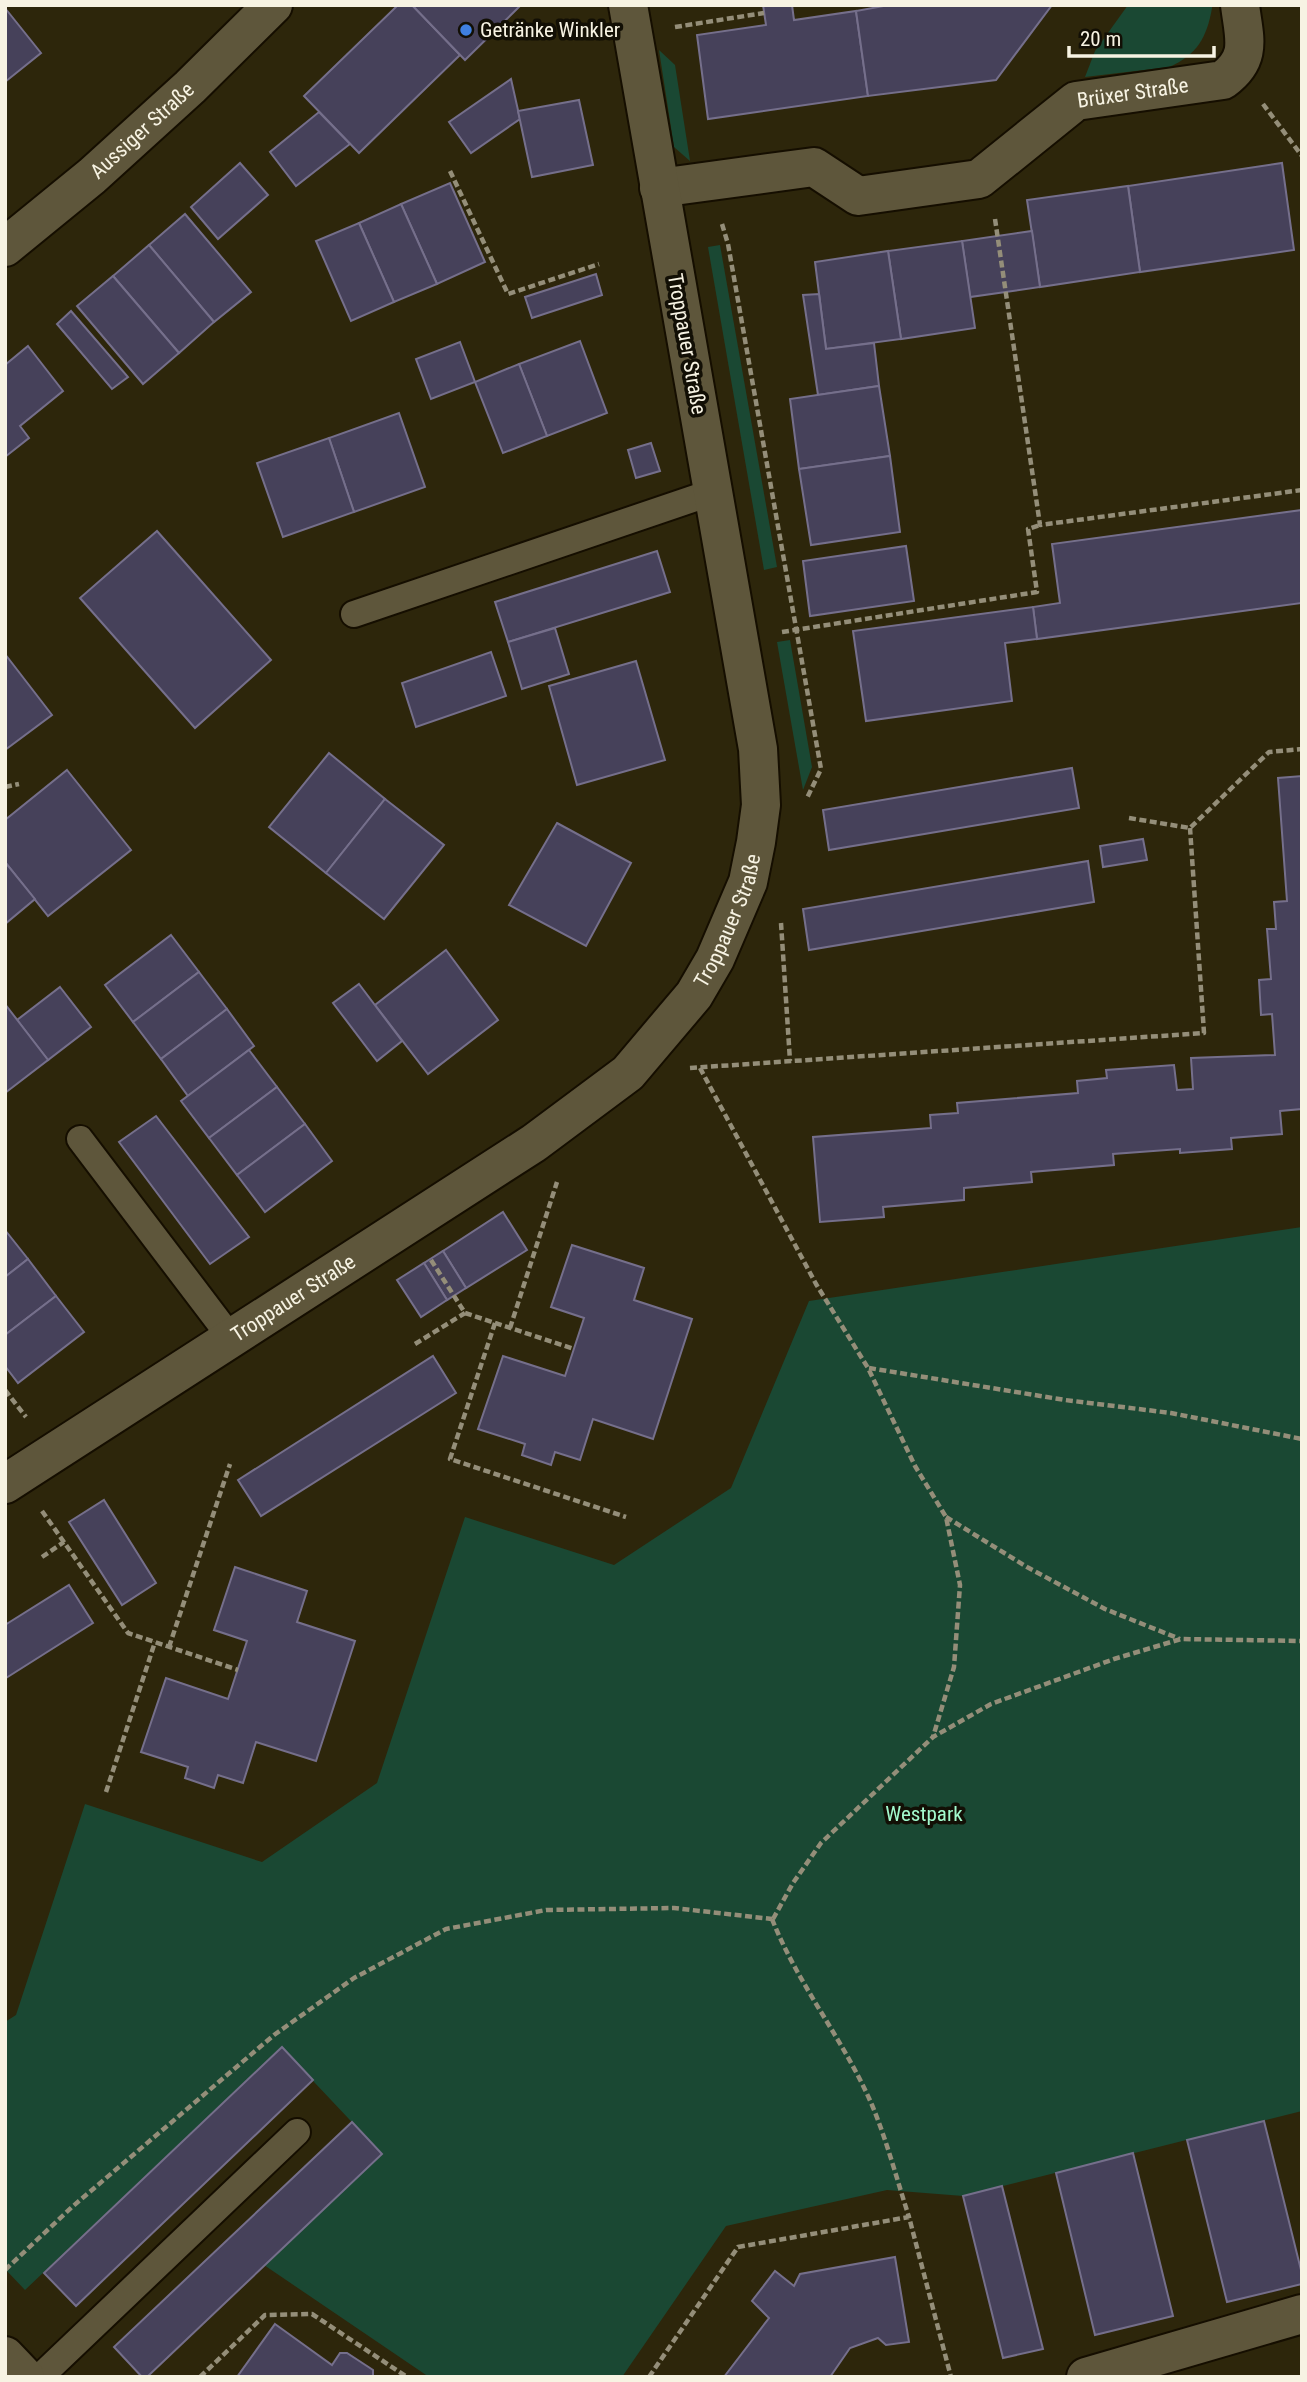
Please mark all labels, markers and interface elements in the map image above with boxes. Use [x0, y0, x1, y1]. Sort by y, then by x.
scale bar [1069, 14, 1214, 58]
place label: Getränke Winkler [480, 18, 620, 42]
marker: Getränke Winkler [458, 22, 474, 38]
text: 20 m [1080, 27, 1121, 51]
street label: Brüxer Straße [1075, 73, 1190, 113]
street label: Aussiger Straße [85, 77, 199, 184]
street label: Troppauer Straße [663, 272, 711, 417]
street label: Troppauer Straße [689, 852, 765, 992]
street label: Troppauer Straße [227, 1249, 360, 1347]
park label: Westpark [885, 1802, 963, 1826]

